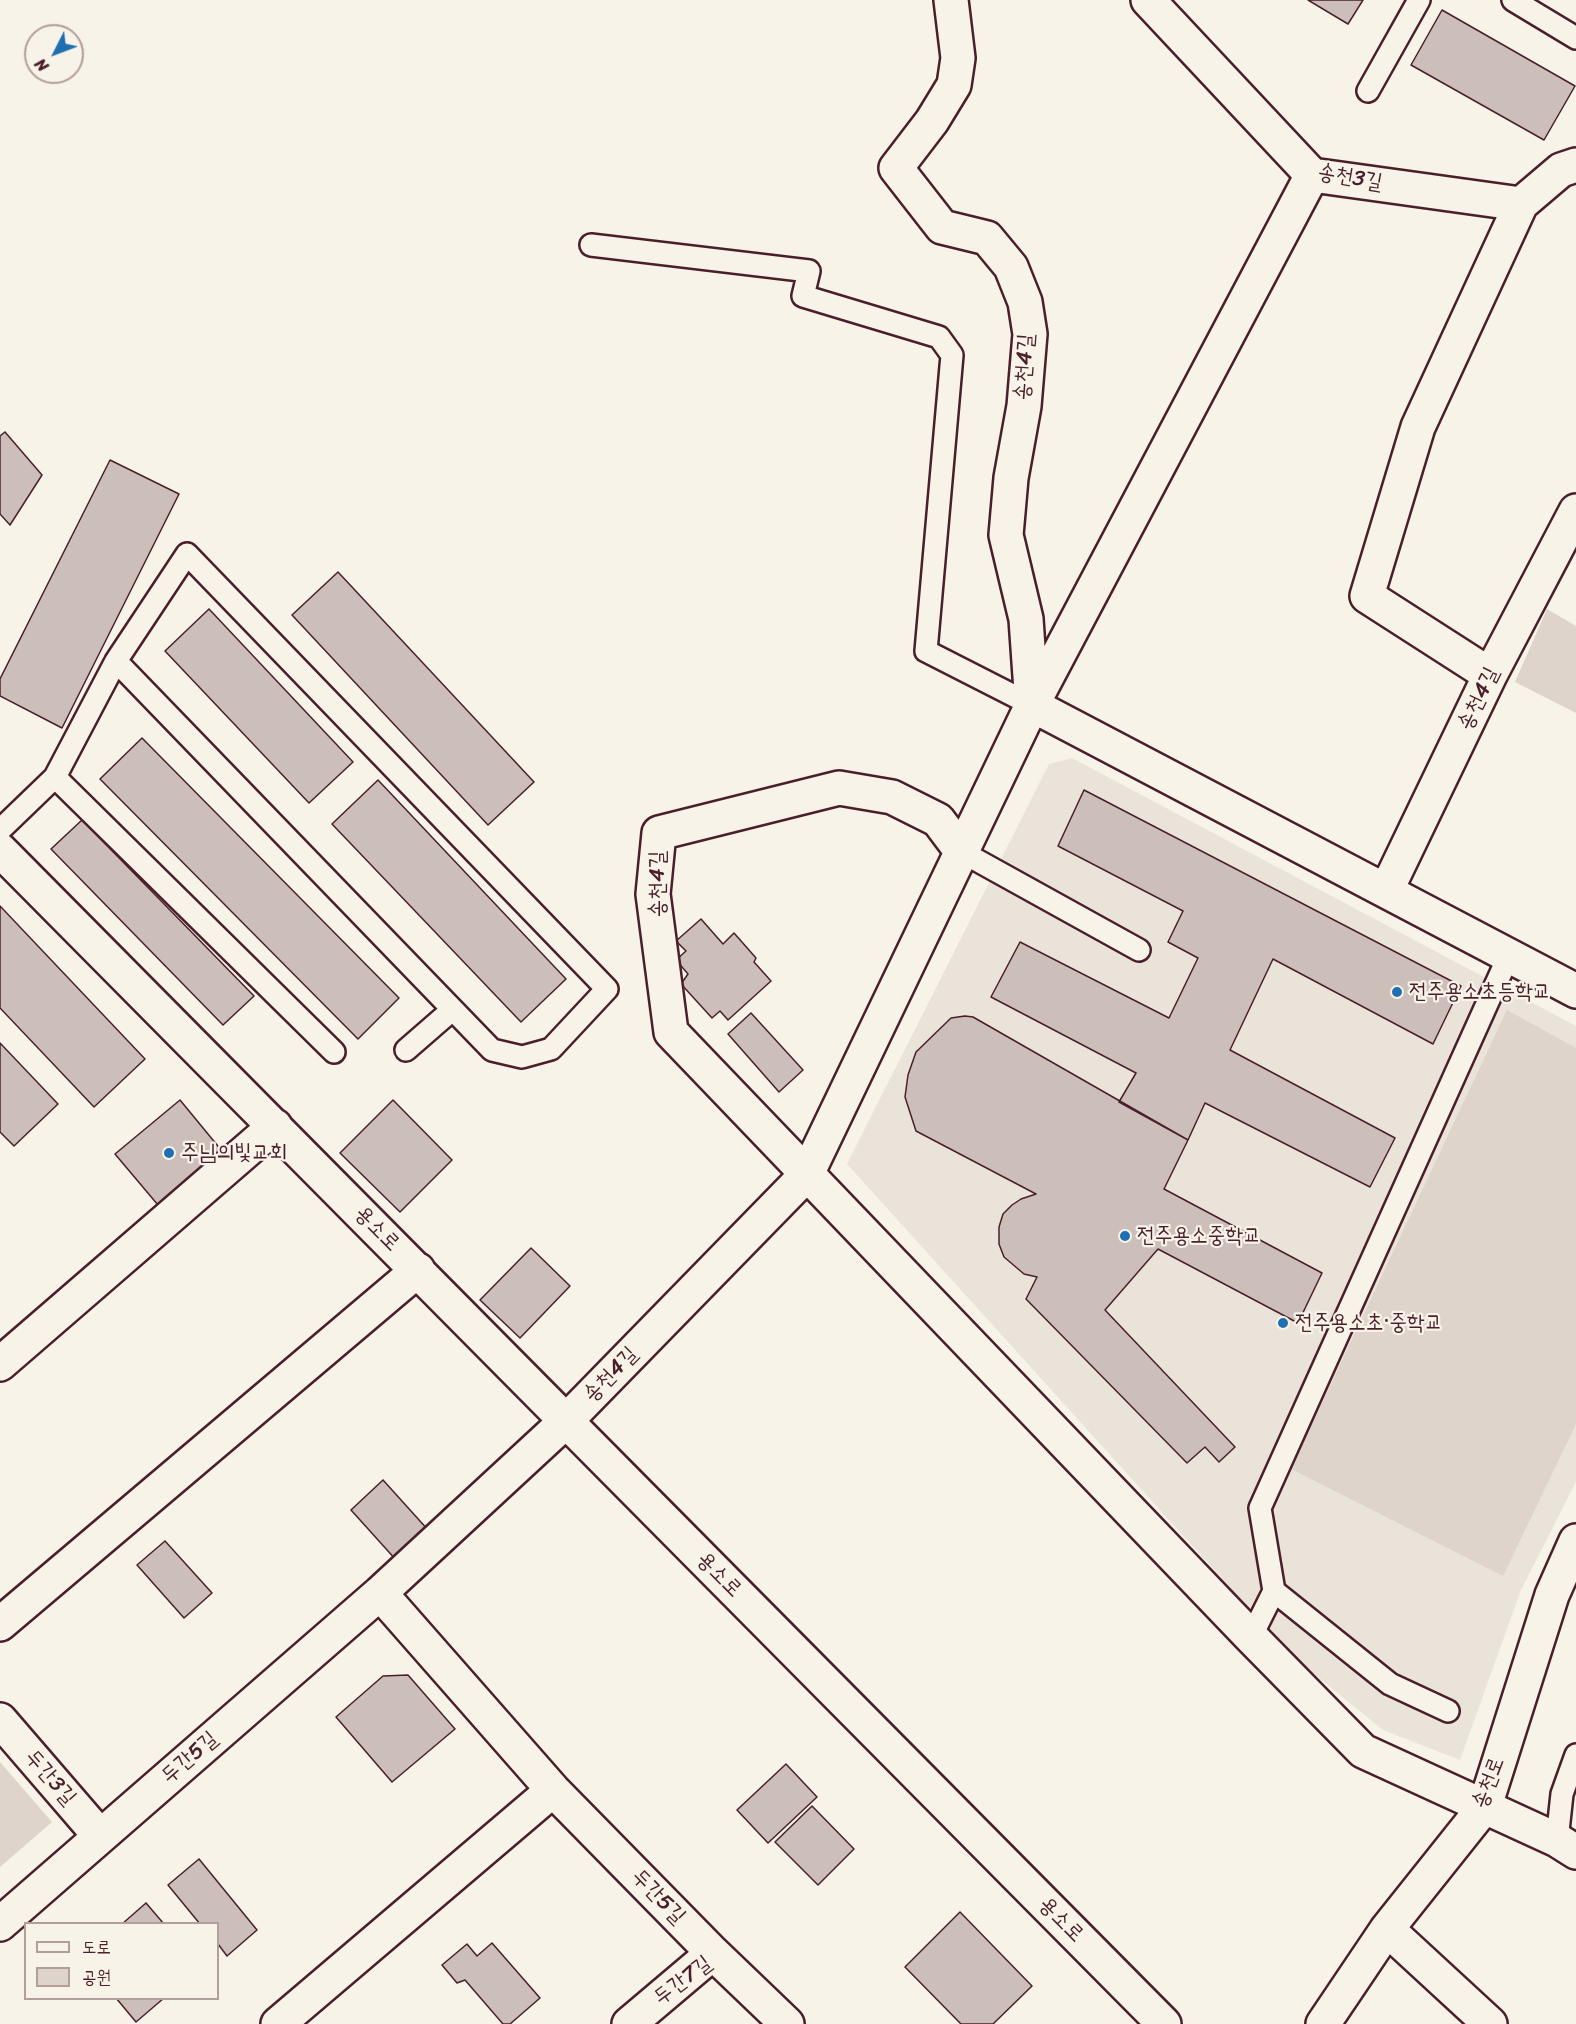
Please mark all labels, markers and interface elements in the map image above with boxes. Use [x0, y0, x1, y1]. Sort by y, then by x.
north arrow [24, 24, 84, 84]
text: N [27, 51, 56, 79]
street label: 송천3길 [1316, 159, 1384, 197]
street label: 송천4길 [1010, 333, 1040, 401]
street label: 송천4길 [1452, 663, 1506, 735]
street label: 송천4길 [645, 851, 671, 917]
place label: 전주용소초등학교 [1409, 979, 1551, 1005]
marker: 전주용소초등학교 [1390, 985, 1404, 999]
place label: 주님의빛교회 [181, 1140, 287, 1166]
marker: 주님의빛교회 [162, 1146, 176, 1160]
street label: 용소로 [349, 1201, 405, 1257]
place label: 전주용소중학교 [1137, 1223, 1261, 1249]
marker: 전주용소중학교 [1118, 1229, 1132, 1243]
place label: 전주용소초·중학교 [1295, 1310, 1443, 1336]
marker: 전주용소초·중학교 [1276, 1316, 1290, 1330]
street label: 송천4길 [578, 1342, 644, 1408]
street label: 용소로 [691, 1547, 747, 1603]
street label: 두간5길 [156, 1726, 224, 1790]
street label: 두간3길 [19, 1745, 81, 1811]
street label: 송천로 [1467, 1753, 1511, 1813]
street label: 두간5길 [625, 1864, 691, 1930]
street label: 용소로 [1033, 1892, 1089, 1948]
legend [24, 1922, 219, 2000]
text: 도로 [82, 1931, 111, 1963]
street label: 두간7길 [649, 1951, 717, 2011]
text: 공원 [82, 1961, 111, 1993]

